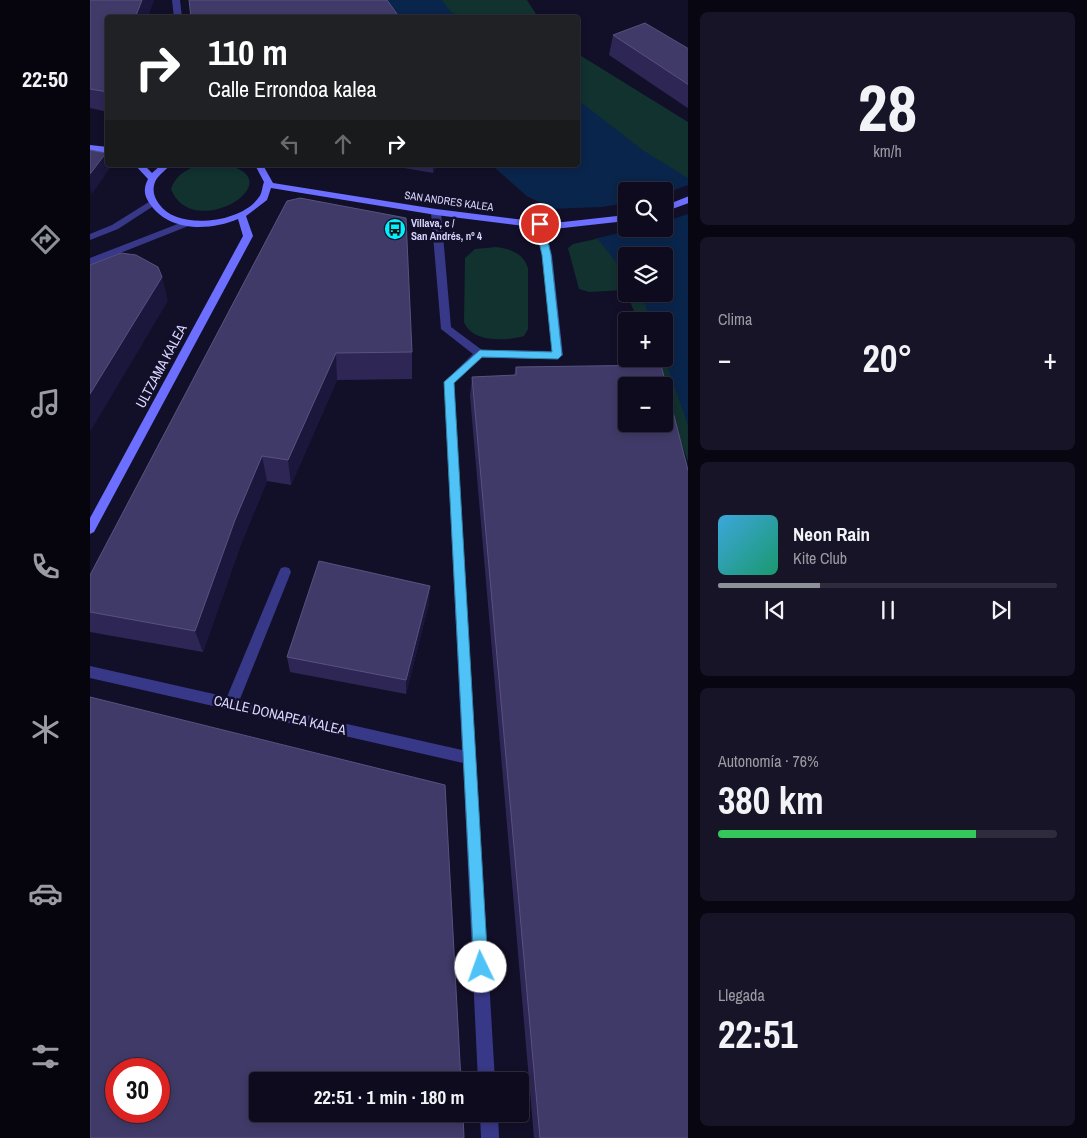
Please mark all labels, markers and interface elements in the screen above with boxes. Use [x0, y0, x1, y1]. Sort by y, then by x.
text: 110 m [208, 29, 288, 76]
icon: right [125, 35, 190, 100]
text: 22:50 [22, 64, 68, 94]
text: 28 [858, 64, 917, 151]
text: Calle Errondoa kalea [208, 74, 376, 104]
icon: left [276, 130, 304, 158]
icon: ahead [329, 130, 357, 158]
icon: right [382, 130, 410, 158]
text: km/h [873, 140, 902, 162]
map controls [618, 182, 673, 432]
button: search [618, 182, 673, 237]
street label: SAN ANDRES KALEA [404, 188, 495, 214]
pin [519, 203, 561, 245]
icon: arrive [526, 210, 554, 238]
place label: Villava, c / San Andrés, nº 4 [411, 216, 482, 243]
bus stop icon: Villava, c / San Andrés, nº 4 [383, 217, 407, 241]
icon: directions [28, 222, 63, 257]
button: layers [618, 247, 673, 302]
text: Clima [718, 308, 752, 330]
button: + [618, 312, 673, 367]
street label: ULTZAMA KALEA [131, 321, 191, 411]
text: 20° [863, 333, 912, 384]
text: − [718, 340, 731, 378]
text: + [1044, 340, 1057, 378]
button: − [618, 377, 673, 432]
icon: music [28, 386, 63, 421]
text: Neon Rain [793, 521, 870, 547]
text: Kite Club [793, 547, 847, 569]
icon: phone [28, 549, 63, 584]
icon: previous [761, 596, 789, 624]
icon: pause [874, 596, 902, 624]
icon: next [987, 596, 1015, 624]
street label: CALLE DONAPEA KALEA [212, 691, 348, 739]
icon: climate [28, 712, 63, 747]
text: Autonomía · 76% [718, 750, 819, 772]
text: 380 km [718, 775, 824, 826]
icon: car [28, 876, 63, 911]
position arrow [454, 940, 506, 992]
text: Llegada [718, 984, 765, 1006]
text: 22:51 [718, 1009, 798, 1060]
icon: filters [28, 1039, 63, 1074]
speed limit sign: 30 [105, 1058, 170, 1123]
text: 22:51 · 1 min · 180 m [314, 1084, 464, 1110]

